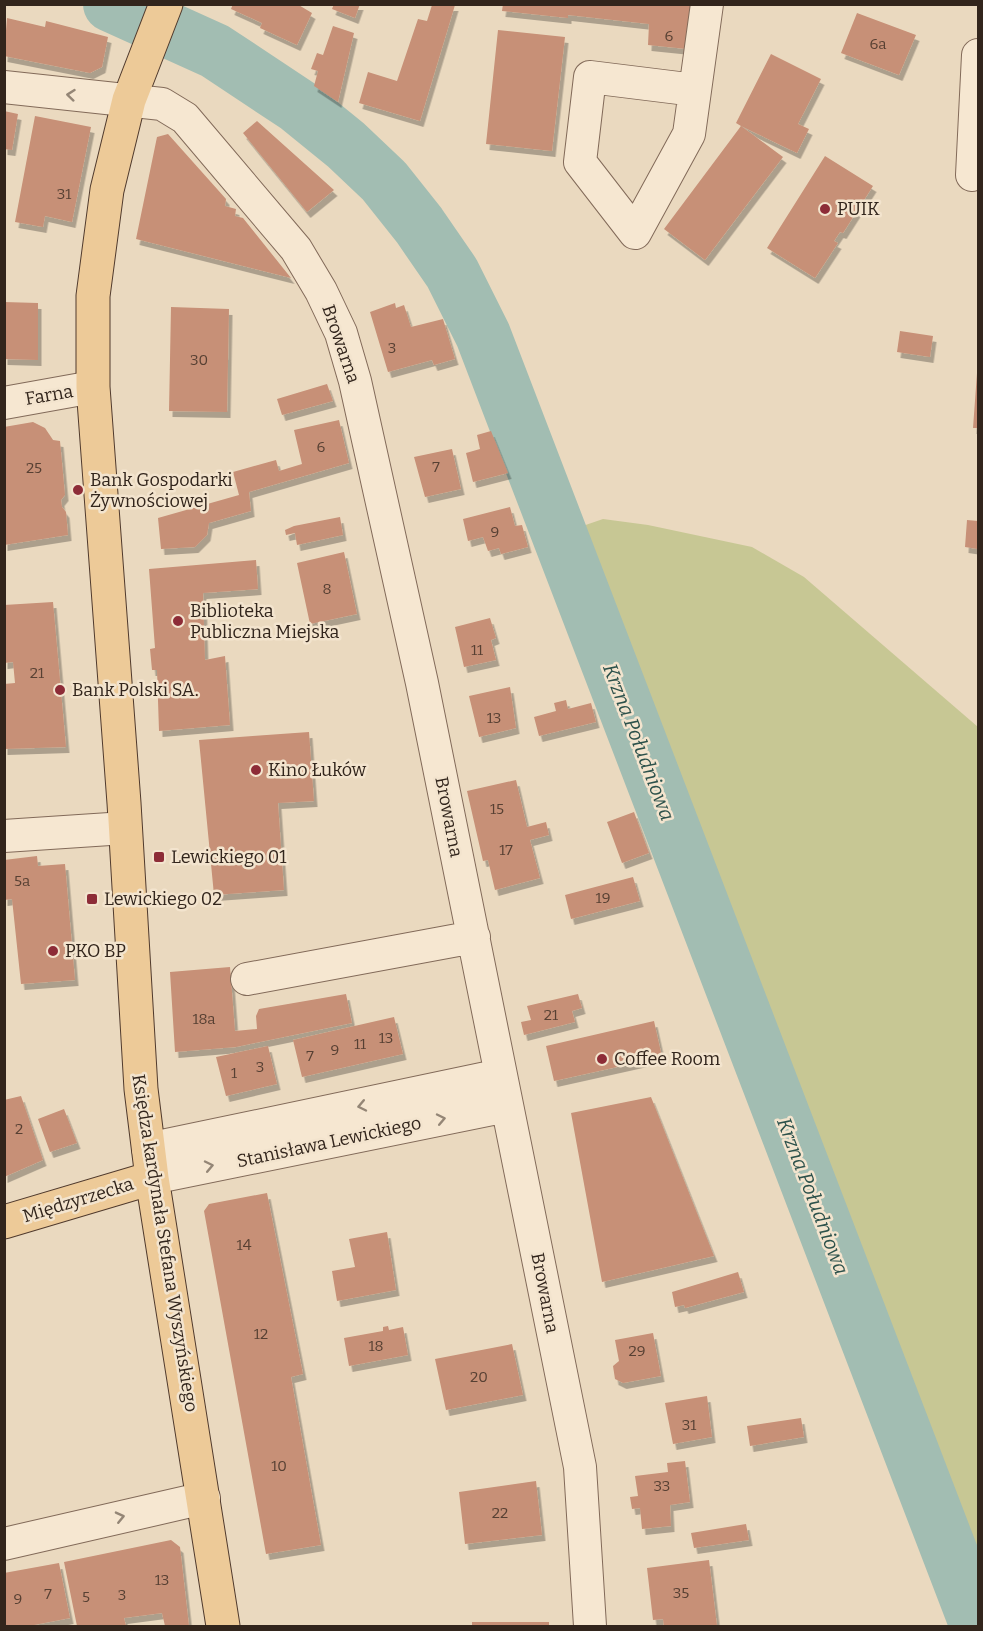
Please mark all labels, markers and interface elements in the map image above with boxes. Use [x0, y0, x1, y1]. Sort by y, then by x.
house number: 6 [665, 27, 674, 45]
house number: 6a [869, 35, 887, 53]
one-way arrow [66, 89, 75, 102]
house number: 31 [57, 185, 71, 203]
place label: PUIK [837, 198, 880, 220]
marker: PUIK [818, 202, 832, 216]
street label: Browarna [317, 302, 365, 386]
house number: 3 [388, 339, 396, 357]
house number: 30 [190, 351, 208, 369]
street label: Farna [23, 380, 75, 410]
house number: 6 [317, 438, 326, 456]
house number: 7 [432, 458, 440, 476]
house number: 25 [26, 459, 42, 477]
place label: Bank Gospodarki Żywnościowej [90, 469, 233, 512]
marker: Bank Gospodarki Żywnościowej [71, 483, 85, 497]
house number: 9 [491, 523, 499, 541]
house number: 8 [322, 580, 332, 598]
place label: Biblioteka Publiczna Miejska [190, 600, 339, 643]
marker: Biblioteka Publiczna Miejska [171, 614, 185, 628]
house number: 11 [471, 641, 483, 659]
water label: Krzna Południowa [598, 660, 680, 824]
house number: 21 [30, 664, 44, 682]
place label: Bank Polski SA. [72, 679, 199, 701]
marker: Bank Polski SA. [53, 683, 67, 697]
house number: 13 [487, 709, 501, 727]
place label: Kino Łuków [268, 759, 367, 781]
marker: Kino Łuków [249, 763, 263, 777]
street label: Browarna [430, 775, 468, 859]
house number: 15 [490, 800, 504, 818]
house number: 17 [499, 841, 513, 859]
place label: Lewickiego 01 [171, 846, 287, 868]
marker: Lewickiego 01 [152, 850, 166, 864]
house number: 5a [14, 872, 30, 890]
place label: Lewickiego 02 [104, 888, 222, 910]
house number: 19 [596, 889, 610, 907]
marker: Lewickiego 02 [85, 892, 99, 906]
place label: PKO BP [65, 940, 126, 962]
marker: PKO BP [46, 944, 60, 958]
house number: 21 [544, 1006, 558, 1024]
house number: 18a [193, 1010, 215, 1028]
house number: 13 [379, 1029, 393, 1047]
house number: 11 [354, 1035, 366, 1053]
house number: 9 [331, 1041, 339, 1059]
house number: 7 [306, 1047, 314, 1065]
place label: Coffee Room [614, 1048, 720, 1070]
marker: Coffee Room [595, 1052, 609, 1066]
house number: 3 [256, 1058, 264, 1076]
house number: 1 [231, 1064, 237, 1082]
street label: Księdza kardynała Stefana Wyszyńskiego [127, 1072, 203, 1414]
one-way arrow [358, 1099, 368, 1112]
street label: Stanisława Lewickiego [235, 1112, 423, 1172]
one-way arrow [436, 1113, 446, 1126]
water label: Krzna Południowa [772, 1114, 854, 1278]
house number: 2 [15, 1120, 23, 1138]
one-way arrow [204, 1160, 214, 1173]
street label: Międzyrzecka [20, 1173, 136, 1227]
house number: 14 [237, 1236, 252, 1254]
street label: Browarna [526, 1251, 564, 1335]
house number: 12 [254, 1325, 268, 1343]
house number: 18 [368, 1337, 384, 1355]
house number: 29 [629, 1342, 645, 1360]
house number: 20 [470, 1368, 488, 1386]
house number: 31 [682, 1416, 696, 1434]
house number: 10 [271, 1457, 287, 1475]
house number: 33 [654, 1477, 670, 1495]
house number: 22 [492, 1504, 508, 1522]
one-way arrow [115, 1511, 125, 1524]
house number: 13 [155, 1571, 169, 1589]
house number: 35 [673, 1584, 689, 1602]
house number: 7 [44, 1585, 52, 1603]
house number: 3 [118, 1586, 126, 1604]
house number: 5 [82, 1588, 90, 1606]
house number: 9 [14, 1590, 22, 1608]

